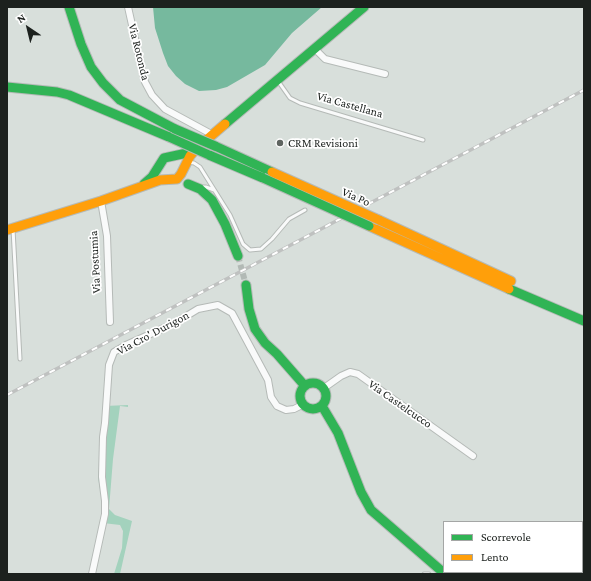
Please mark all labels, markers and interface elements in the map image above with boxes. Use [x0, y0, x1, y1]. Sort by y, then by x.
north arrow [8, 8, 48, 48]
text: N [15, 11, 28, 25]
street label: Via Rotonda [125, 22, 153, 82]
street label: Via Castellana [315, 89, 385, 121]
place label: CRM Revisioni [288, 136, 358, 150]
marker: CRM Revisioni [275, 138, 285, 148]
street label: Via Po [340, 184, 372, 210]
street label: Via Postumia [86, 230, 104, 294]
street label: Via Cro' Durigon [115, 308, 191, 358]
street label: Via Castelcucco [365, 377, 435, 431]
legend [443, 521, 583, 573]
text: Scorrevole [481, 530, 531, 544]
text: Lento [481, 550, 509, 564]

